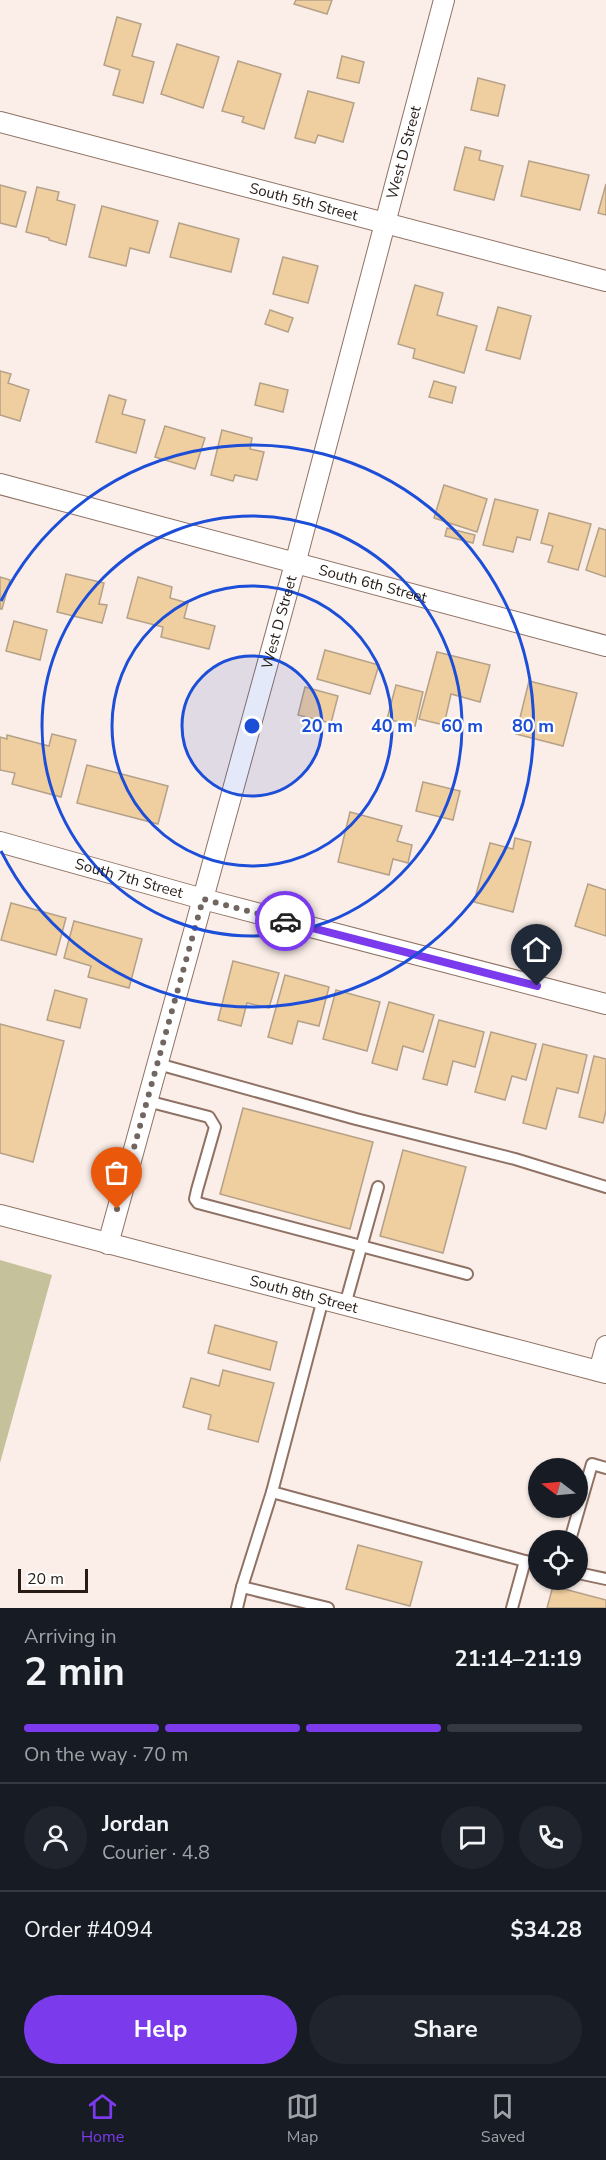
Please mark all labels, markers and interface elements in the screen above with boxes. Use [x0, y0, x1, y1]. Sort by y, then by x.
street label: West D Street [382, 103, 426, 201]
street label: South 5th Street [247, 178, 361, 226]
street label: South 6th Street [317, 560, 430, 608]
street label: West D Street [257, 573, 302, 671]
text: 20 m [301, 714, 343, 738]
text: 40 m [371, 714, 413, 738]
text: 60 m [441, 714, 483, 738]
text: 80 m [512, 714, 554, 738]
centre of rings [242, 716, 262, 736]
street label: South 7th Street [73, 854, 186, 903]
courier [255, 891, 315, 951]
icon: car [269, 905, 302, 938]
pin [511, 924, 562, 986]
icon: home [520, 933, 553, 966]
pin [91, 1147, 142, 1209]
icon: bag [100, 1156, 133, 1189]
street label: South 8th Street [247, 1271, 361, 1318]
north arrow [528, 1458, 588, 1518]
map controls [528, 1458, 588, 1590]
button: locate [528, 1530, 588, 1590]
scale bar [18, 1566, 88, 1594]
text: 20 m [27, 1568, 64, 1590]
text: Arriving in [24, 1623, 117, 1650]
text: 21:14–21:19 [454, 1644, 582, 1674]
text: 2 min [24, 1646, 125, 1699]
text: On the way · 70 m [24, 1741, 188, 1768]
button: person [24, 1806, 87, 1869]
button: chat [441, 1806, 504, 1869]
button: phone [519, 1806, 582, 1869]
text: Jordan [102, 1809, 169, 1839]
text: Courier · 4.8 [102, 1839, 210, 1866]
text: Order #4094 [24, 1915, 153, 1945]
text: $34.28 [511, 1915, 582, 1945]
button: Help [24, 1995, 297, 2064]
button: Share [309, 1995, 582, 2064]
tab: Home [81, 2090, 124, 2148]
tab: Map [286, 2090, 319, 2148]
tab: Saved [481, 2090, 525, 2148]

